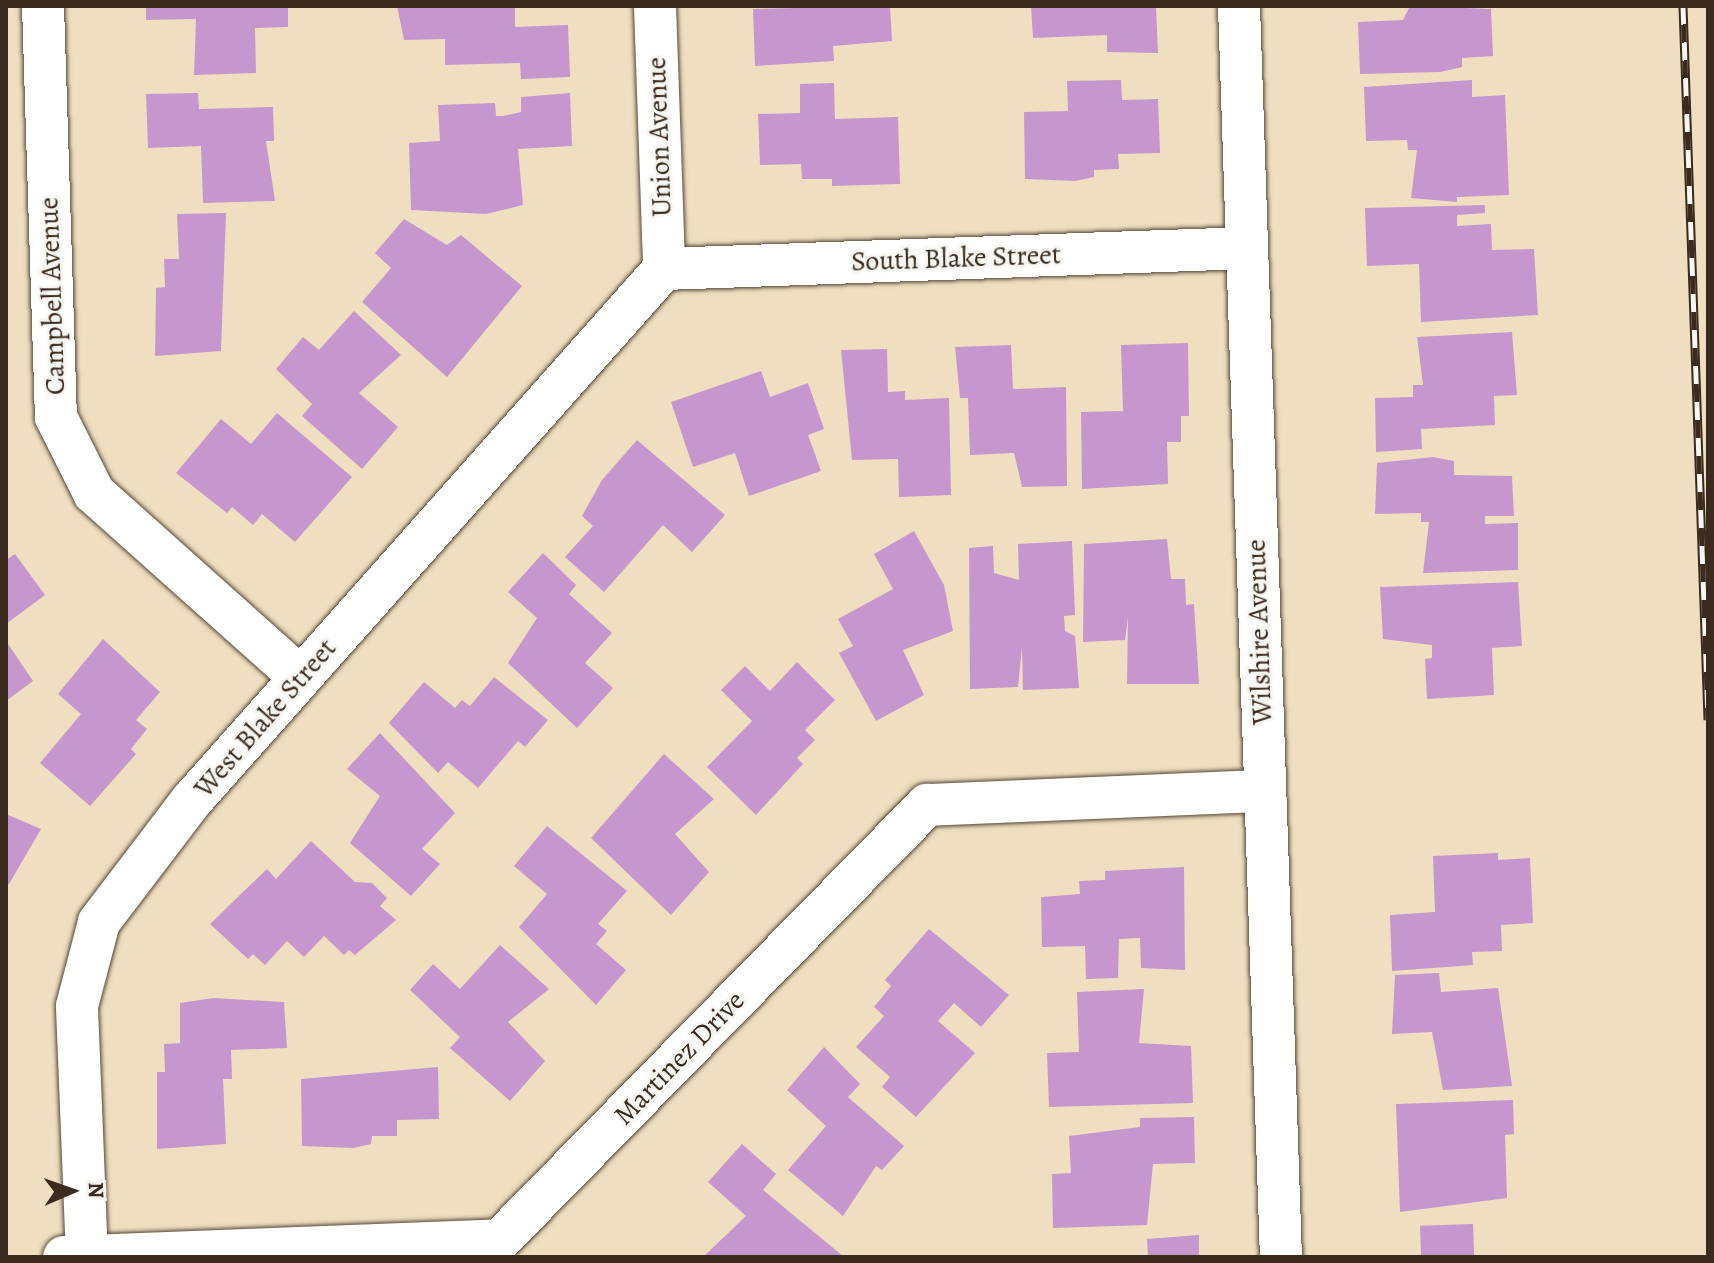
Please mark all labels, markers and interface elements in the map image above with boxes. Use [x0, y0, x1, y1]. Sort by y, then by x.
street label: Union Avenue [639, 56, 679, 218]
street label: Campbell Avenue [32, 196, 72, 396]
street label: South Blake Street [850, 238, 1062, 278]
street label: Wilshire Avenue [1239, 539, 1279, 725]
street label: West Blake Street [187, 632, 343, 804]
street label: Martinez Drive [607, 984, 751, 1132]
north arrow [32, 1151, 112, 1231]
text: N [81, 1182, 111, 1199]

